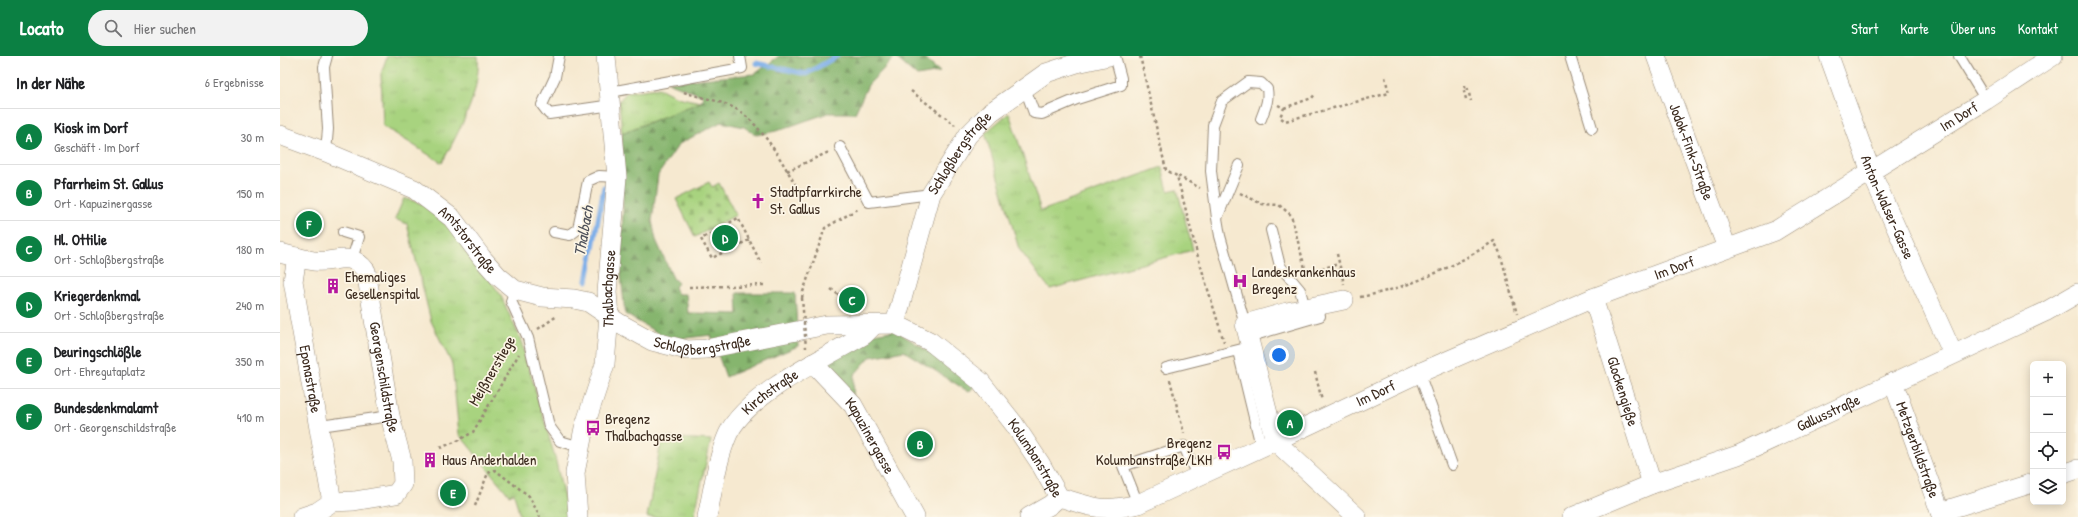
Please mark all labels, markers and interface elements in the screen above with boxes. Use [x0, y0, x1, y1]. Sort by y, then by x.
search box [88, 10, 368, 46]
text: Locato [20, 15, 64, 41]
icon: search [102, 17, 124, 39]
text: Hier suchen [134, 18, 196, 39]
text: Start [1851, 19, 1878, 38]
text: Karte [1900, 19, 1929, 38]
text: Über uns [1951, 19, 1996, 38]
text: Kontakt [2018, 19, 2058, 38]
text: In der Nähe [16, 71, 85, 94]
text: 6 Ergebnisse [205, 73, 264, 91]
street label: Im Dorf [1936, 96, 1982, 136]
street label: Jodok-Fink-Straße [1664, 100, 1719, 203]
street label: Schloßbergstraße [922, 106, 996, 198]
text: Kiosk im Dorf [54, 117, 128, 138]
text: A [26, 128, 32, 146]
text: 30 m [241, 128, 264, 146]
text: Geschäft · Im Dorf [54, 138, 140, 156]
street label: Anton-Walser-Gasse [1856, 152, 1920, 262]
text: Pfarrheim St. Gallus [54, 173, 163, 194]
place label: Stadtpfarrkirche St. Gallus [770, 181, 862, 219]
text: B [26, 184, 32, 202]
text: 150 m [236, 184, 264, 202]
church icon: Stadtpfarrkirche St. Gallus [749, 192, 767, 210]
text: Ort · Kapuzinergasse [54, 194, 153, 212]
street label: Amtstorstraße [435, 201, 502, 278]
water label: Thalbach [568, 203, 598, 258]
pin: F [296, 209, 322, 239]
pin: D [712, 223, 738, 253]
text: Hl. Ottilie [54, 229, 107, 250]
text: C [25, 240, 33, 258]
text: 180 m [236, 240, 264, 258]
street label: Thalbachgasse [596, 249, 621, 328]
text: Ort · Schloßbergstraße [54, 250, 164, 268]
street label: Im Dorf [1651, 250, 1698, 285]
place label: Landeskrankenhaus Bregenz [1252, 261, 1356, 299]
place label: Ehemaliges Gesellenspital [345, 266, 420, 304]
hospital icon: Landeskrankenhaus Bregenz [1231, 272, 1249, 290]
building icon: Ehemaliges Gesellenspital [324, 277, 342, 295]
text: Kriegerdenkmal [54, 285, 140, 306]
pin: C [839, 285, 865, 315]
text: D [26, 296, 32, 314]
text: 240 m [235, 296, 264, 314]
text: Ort · Schloßbergstraße [54, 306, 164, 324]
street label: Georgenschildstraße [365, 320, 405, 435]
street label: Schloßbergstraße [652, 329, 752, 360]
street label: Meißnerstiege [463, 332, 520, 410]
text: Deuringschlößle [54, 341, 142, 362]
street label: Eponastraße [295, 344, 327, 415]
your location [1269, 345, 1289, 365]
text: E [26, 352, 32, 370]
text: 350 m [235, 352, 264, 370]
street label: Glockengieße [1602, 354, 1644, 429]
map controls [2030, 361, 2066, 505]
button: + [2030, 361, 2066, 397]
text: Ort · Ehregutaplatz [54, 362, 145, 380]
street label: Kirchstraße [736, 363, 802, 419]
street label: Im Dorf [1352, 374, 1399, 411]
street label: Gallusstraße [1793, 389, 1863, 436]
street label: Kapuzinergasse [841, 392, 900, 478]
text: Bundesdenkmalamt [54, 397, 158, 418]
button: − [2030, 397, 2066, 433]
street label: Metzgerbildstraße [1891, 398, 1945, 501]
text: F [27, 408, 31, 426]
text: 410 m [237, 408, 264, 426]
place label: Bregenz Thalbachgasse [605, 408, 682, 446]
pin: A [1277, 408, 1303, 438]
street label: Kolumbanstraße [1003, 414, 1068, 501]
text: Ort · Georgenschildstraße [54, 418, 176, 436]
bus stop icon: Bregenz Thalbachgasse [584, 419, 602, 437]
pin: B [907, 429, 933, 459]
place label: Bregenz Kolumbanstraße/LKH [1096, 432, 1213, 470]
button: locate [2030, 433, 2066, 469]
bus stop icon: Bregenz Kolumbanstraße/LKH [1215, 443, 1233, 461]
place label: Haus Anderhalden [442, 449, 537, 470]
building icon: Haus Anderhalden [421, 451, 439, 469]
button: layers [2030, 469, 2066, 505]
pin: E [440, 478, 466, 508]

